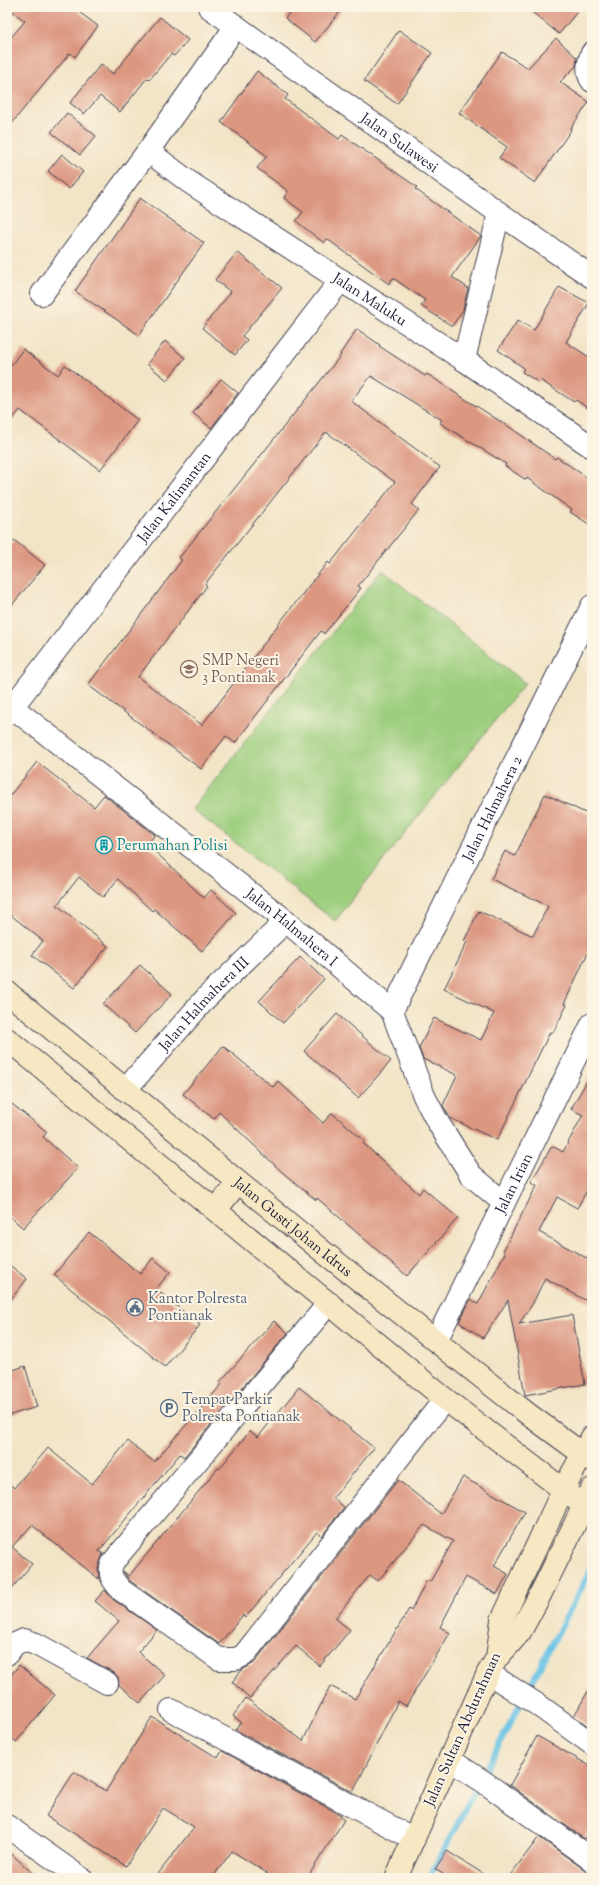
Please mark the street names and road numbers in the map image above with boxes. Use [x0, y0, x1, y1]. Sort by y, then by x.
street label: Jalan Sulawesi [355, 108, 442, 179]
street label: Jalan Maluku [327, 268, 411, 332]
street label: Jalan Kalimantan [133, 448, 217, 548]
street label: Jalan Halmahera 2 [458, 753, 528, 866]
street label: Jalan Halmahera I [240, 884, 341, 972]
street label: Jalan Halmahera III [154, 953, 255, 1057]
street label: Jalan Irian [491, 1150, 539, 1218]
street label: Jalan Gusti Johan Idrus [227, 1172, 356, 1283]
street label: Jalan Sultan Abdurahman [419, 1649, 507, 1811]

